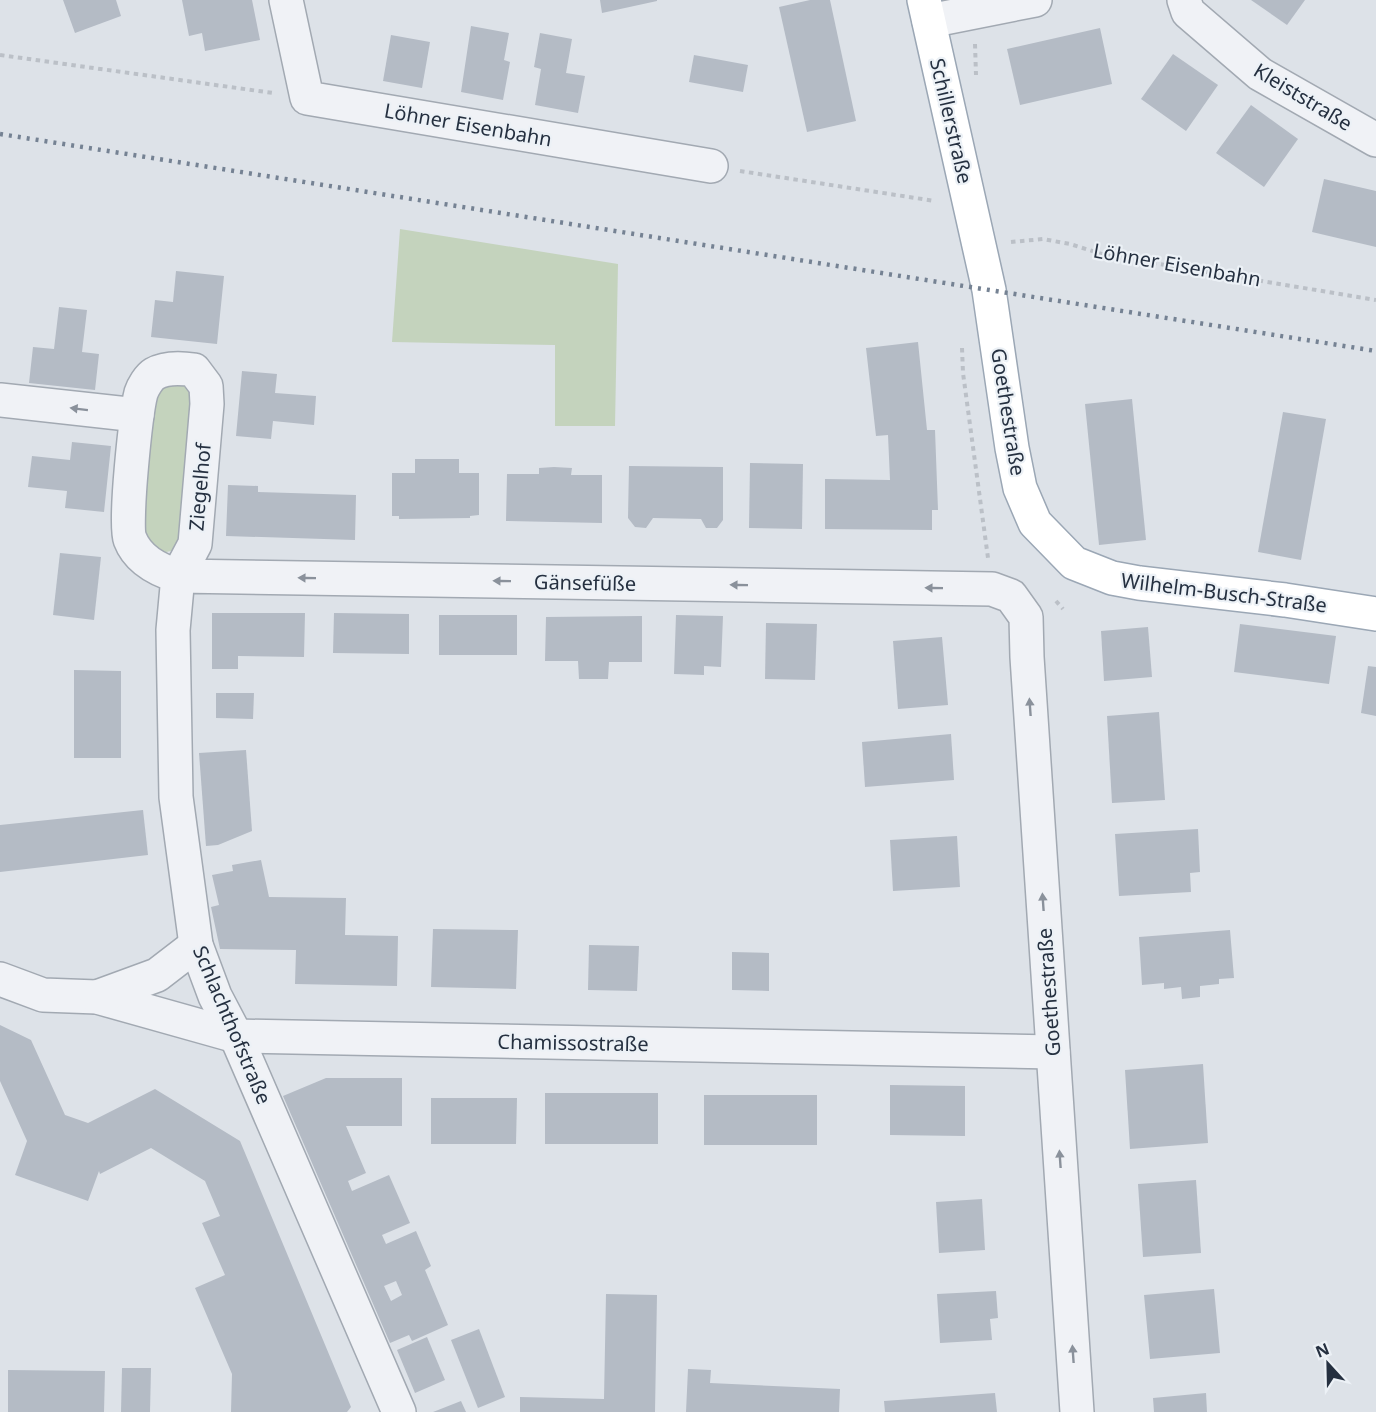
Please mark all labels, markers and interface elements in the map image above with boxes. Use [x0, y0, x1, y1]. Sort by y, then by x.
street label: Schillerstraße [924, 56, 979, 186]
street label: Kleiststraße [1249, 57, 1358, 137]
street label: Löhner Eisenbahn [382, 96, 554, 153]
street label: Löhner Eisenbahn [1091, 236, 1263, 293]
street label: Goethestraße [985, 346, 1032, 478]
one-way arrow [69, 404, 88, 414]
street label: Ziegelhof [182, 441, 217, 532]
street label: Wilhelm-Busch-Straße [1119, 566, 1329, 619]
street label: Gänsefüße [534, 568, 636, 597]
one-way arrow [297, 573, 316, 583]
one-way arrow [492, 577, 511, 586]
one-way arrow [729, 580, 748, 590]
one-way arrow [924, 584, 943, 593]
one-way arrow [1025, 698, 1035, 717]
one-way arrow [1039, 892, 1048, 911]
street label: Goethestraße [1031, 927, 1066, 1057]
street label: Schlachthofstraße [187, 941, 278, 1108]
street label: Chamissostraße [497, 1028, 649, 1057]
one-way arrow [1056, 1150, 1065, 1169]
north arrow [1298, 1334, 1358, 1394]
text: N [1312, 1337, 1333, 1363]
one-way arrow [1068, 1344, 1078, 1363]

